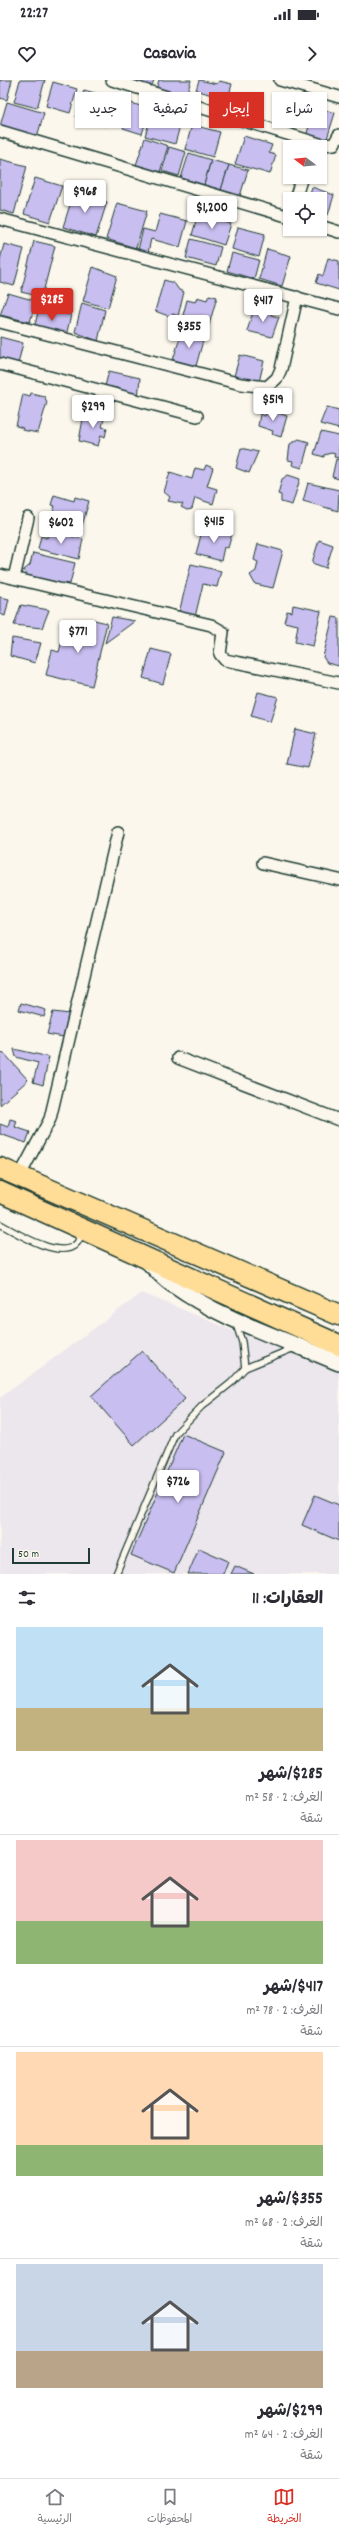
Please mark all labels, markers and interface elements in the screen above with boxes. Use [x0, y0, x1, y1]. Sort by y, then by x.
text: 22:27 [20, 3, 48, 25]
text: Casavia [143, 42, 196, 67]
icon: heart [16, 43, 38, 65]
icon: forward [301, 43, 323, 65]
chip: جديد [75, 92, 131, 128]
chip: تصفية [139, 92, 201, 128]
chip: إيجار [209, 92, 264, 128]
chip: شراء [272, 92, 327, 128]
north arrow [283, 140, 327, 184]
map controls [283, 140, 327, 236]
pin: $968 [61, 180, 109, 214]
text: $968 [73, 183, 97, 202]
button: locate [283, 192, 327, 236]
pin: $1,200 [179, 196, 245, 230]
text: $1,200 [196, 199, 228, 218]
pin: $285 [28, 288, 76, 322]
pin: $417 [239, 289, 287, 323]
text: $285 [40, 291, 64, 310]
text: $417 [253, 292, 273, 311]
pin: $355 [165, 315, 213, 349]
text: $355 [177, 318, 201, 337]
pin: $519 [249, 388, 297, 422]
text: $519 [262, 391, 284, 410]
pin: $299 [69, 395, 117, 429]
text: $299 [81, 398, 105, 417]
pin: $415 [190, 510, 238, 544]
pin: $602 [37, 511, 85, 545]
text: $415 [204, 513, 224, 532]
text: $602 [48, 514, 74, 533]
pin: $771 [54, 620, 102, 654]
text: $771 [68, 623, 88, 642]
pin: $726 [154, 1470, 202, 1504]
text: $726 [166, 1473, 190, 1492]
scale bar [12, 1546, 90, 1565]
text: 50 m [18, 1547, 39, 1563]
icon: filters [16, 1587, 38, 1609]
text: العقارات: 11 [252, 1588, 323, 1612]
icon: home [134, 1653, 206, 1725]
text: $285/شهر [259, 1763, 323, 1787]
text: الغرف: 2 · 58 m² [245, 1789, 323, 1808]
text: شقة [300, 1810, 323, 1829]
icon: home [134, 1866, 206, 1938]
text: $417/شهر [264, 1976, 323, 2000]
text: الغرف: 2 · 78 m² [246, 2002, 323, 2021]
text: شقة [300, 2023, 323, 2042]
icon: home [134, 2078, 206, 2150]
text: $355/شهر [258, 2188, 323, 2212]
text: الغرف: 2 · 68 m² [245, 2214, 323, 2233]
text: شقة [300, 2235, 323, 2254]
icon: home [134, 2290, 206, 2362]
text: $299/شهر [258, 2400, 323, 2424]
text: الغرف: 2 · 64 m² [245, 2426, 323, 2445]
text: شقة [300, 2447, 323, 2466]
tab: الرئيسية [38, 2486, 72, 2528]
tab: المحفوظات [147, 2486, 192, 2528]
tab: الخريطة [267, 2486, 302, 2528]

